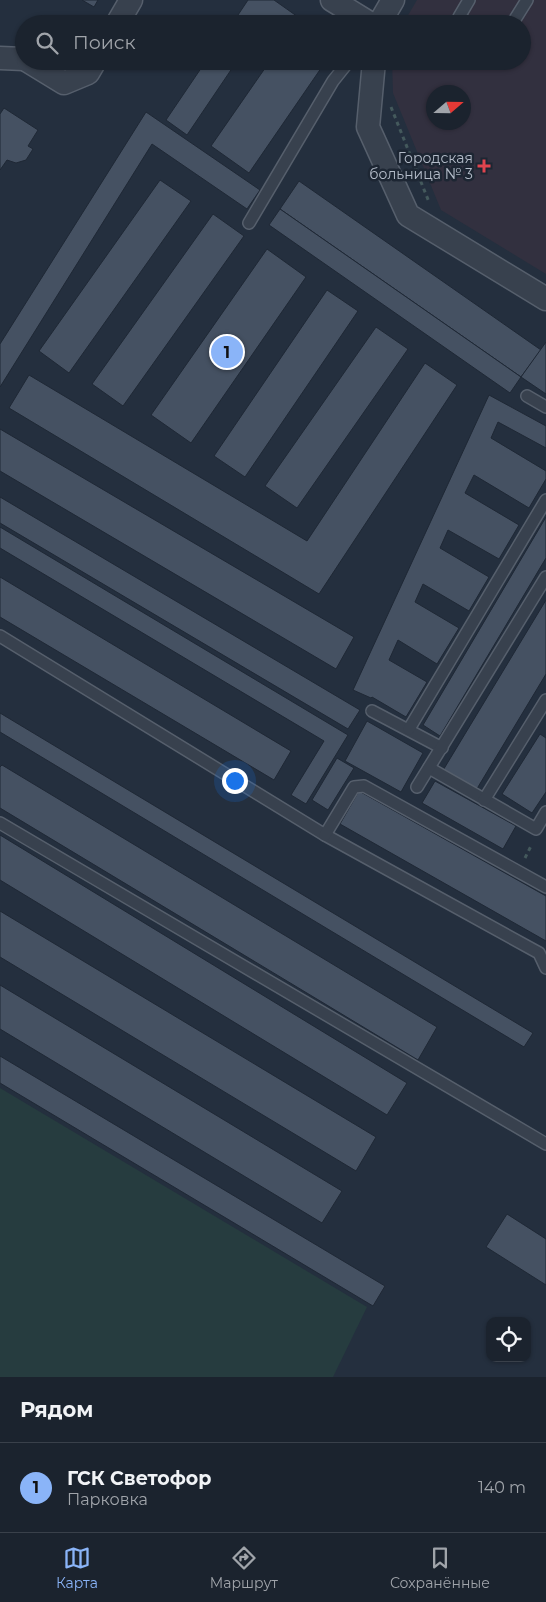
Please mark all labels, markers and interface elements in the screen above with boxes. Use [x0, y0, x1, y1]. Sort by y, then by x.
search box [15, 15, 531, 70]
icon: search [33, 29, 61, 57]
text: Поиск [73, 31, 136, 54]
north arrow [426, 85, 471, 130]
place label: Городская больница № 3 [369, 149, 473, 183]
marker: Городская больница № 3 [477, 159, 491, 173]
pin: 1 [211, 333, 243, 371]
your location [222, 768, 248, 794]
map controls [486, 1317, 531, 1362]
button: locate [486, 1317, 531, 1362]
text: Рядом [20, 1397, 93, 1422]
text: ГСК Светофор [67, 1467, 211, 1490]
text: 1 [33, 1478, 39, 1497]
text: 140 m [478, 1478, 526, 1497]
text: Парковка [67, 1490, 148, 1509]
tab: Карта [56, 1544, 98, 1592]
tab: Маршрут [210, 1544, 278, 1592]
tab: Сохранённые [390, 1544, 490, 1592]

